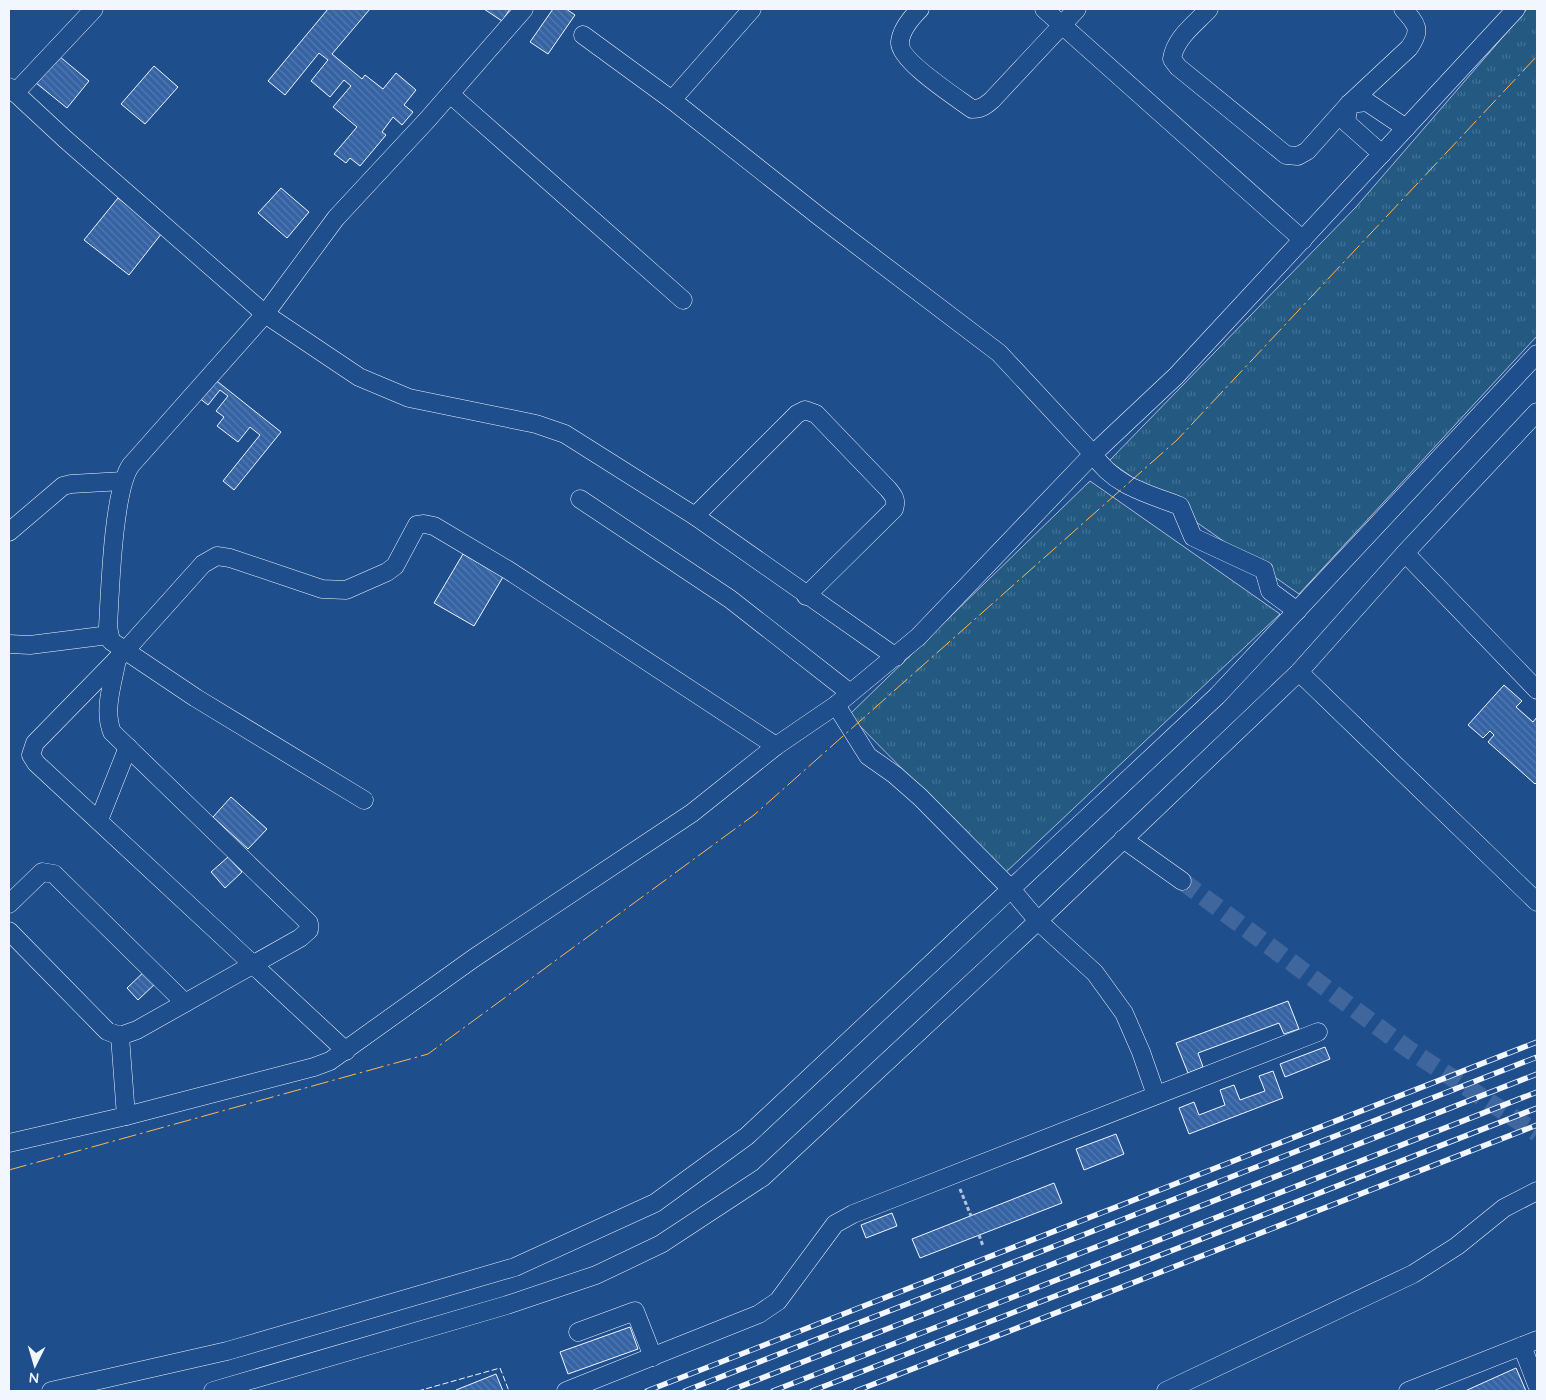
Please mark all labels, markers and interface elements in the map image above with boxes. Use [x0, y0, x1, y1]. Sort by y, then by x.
north arrow [10, 1340, 60, 1390]
text: N [28, 1369, 40, 1387]

